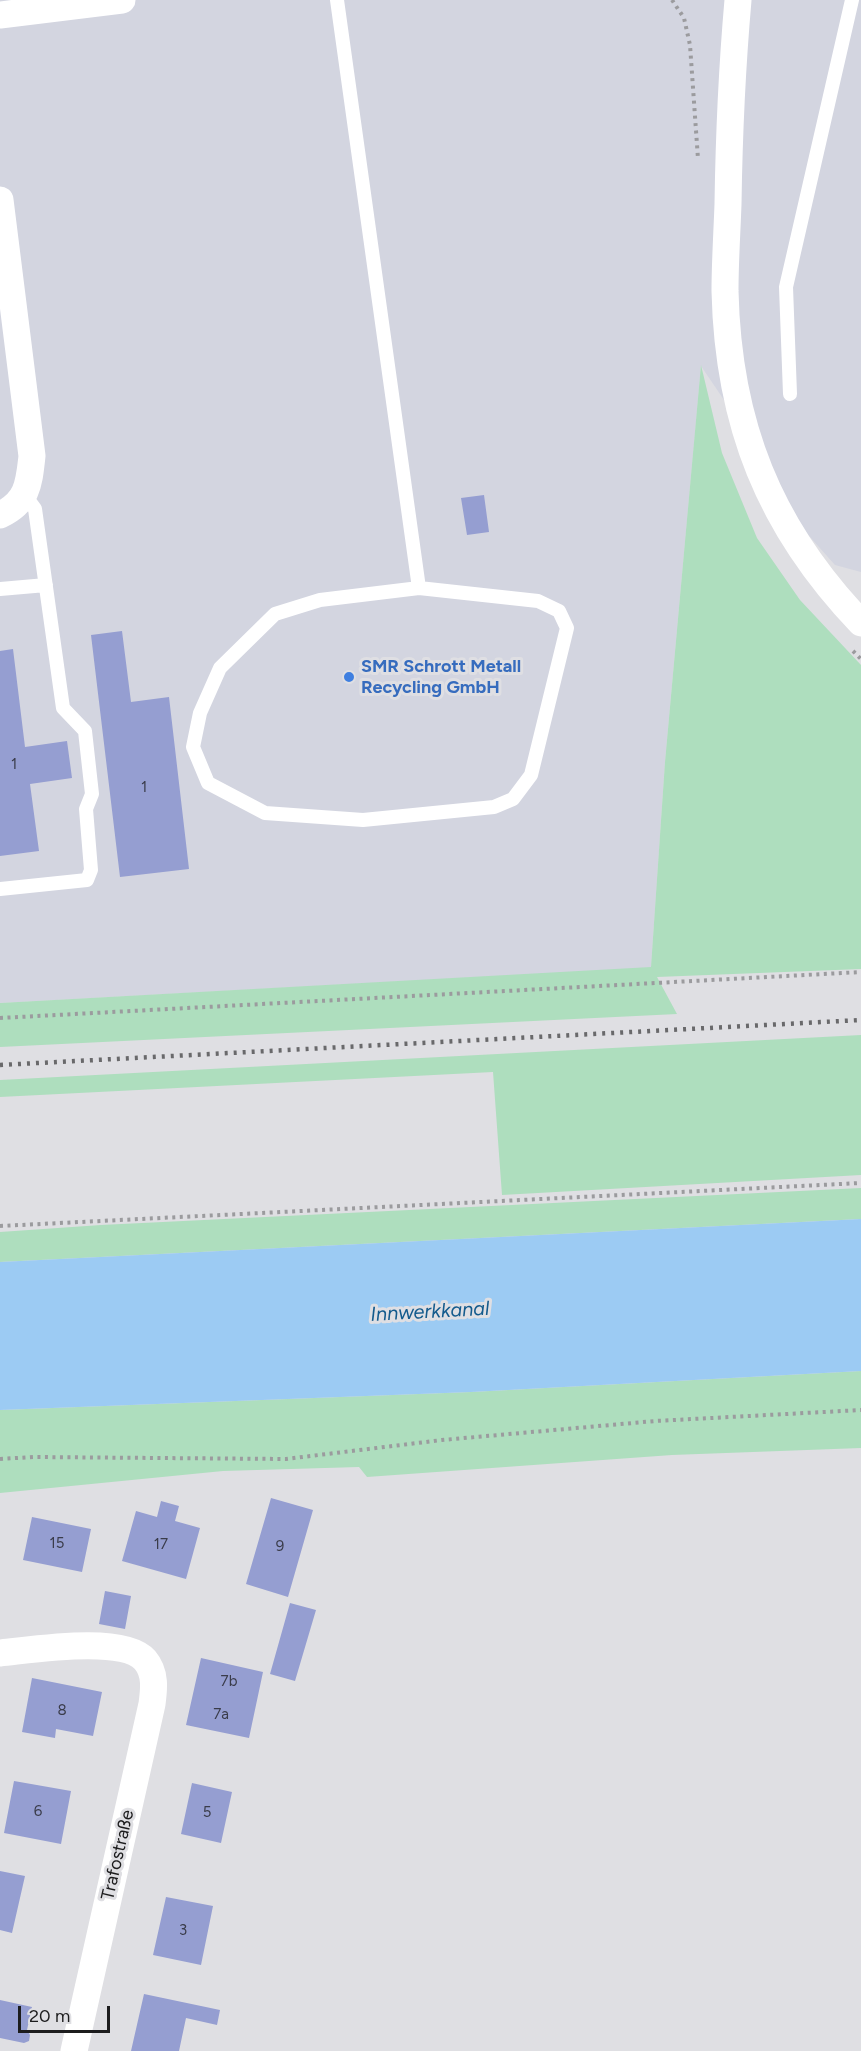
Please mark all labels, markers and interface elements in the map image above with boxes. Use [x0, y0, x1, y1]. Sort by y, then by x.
place label: SMR Schrott Metall Recycling GmbH [361, 656, 521, 698]
marker: SMR Schrott Metall Recycling GmbH [342, 670, 356, 684]
house number: 1 [11, 756, 17, 774]
house number: 1 [141, 779, 147, 797]
water label: Innwerkkanal [370, 1297, 490, 1327]
house number: 15 [50, 1535, 64, 1553]
house number: 17 [154, 1536, 168, 1554]
house number: 9 [276, 1538, 284, 1556]
house number: 7b [221, 1673, 237, 1691]
house number: 8 [57, 1702, 67, 1720]
house number: 7a [213, 1706, 229, 1724]
house number: 6 [34, 1803, 42, 1821]
house number: 5 [203, 1804, 211, 1822]
street label: Trafostraße [97, 1808, 139, 1902]
house number: 3 [179, 1922, 187, 1940]
scale bar [21, 1994, 112, 2032]
text: 20 m [29, 2005, 70, 2027]

